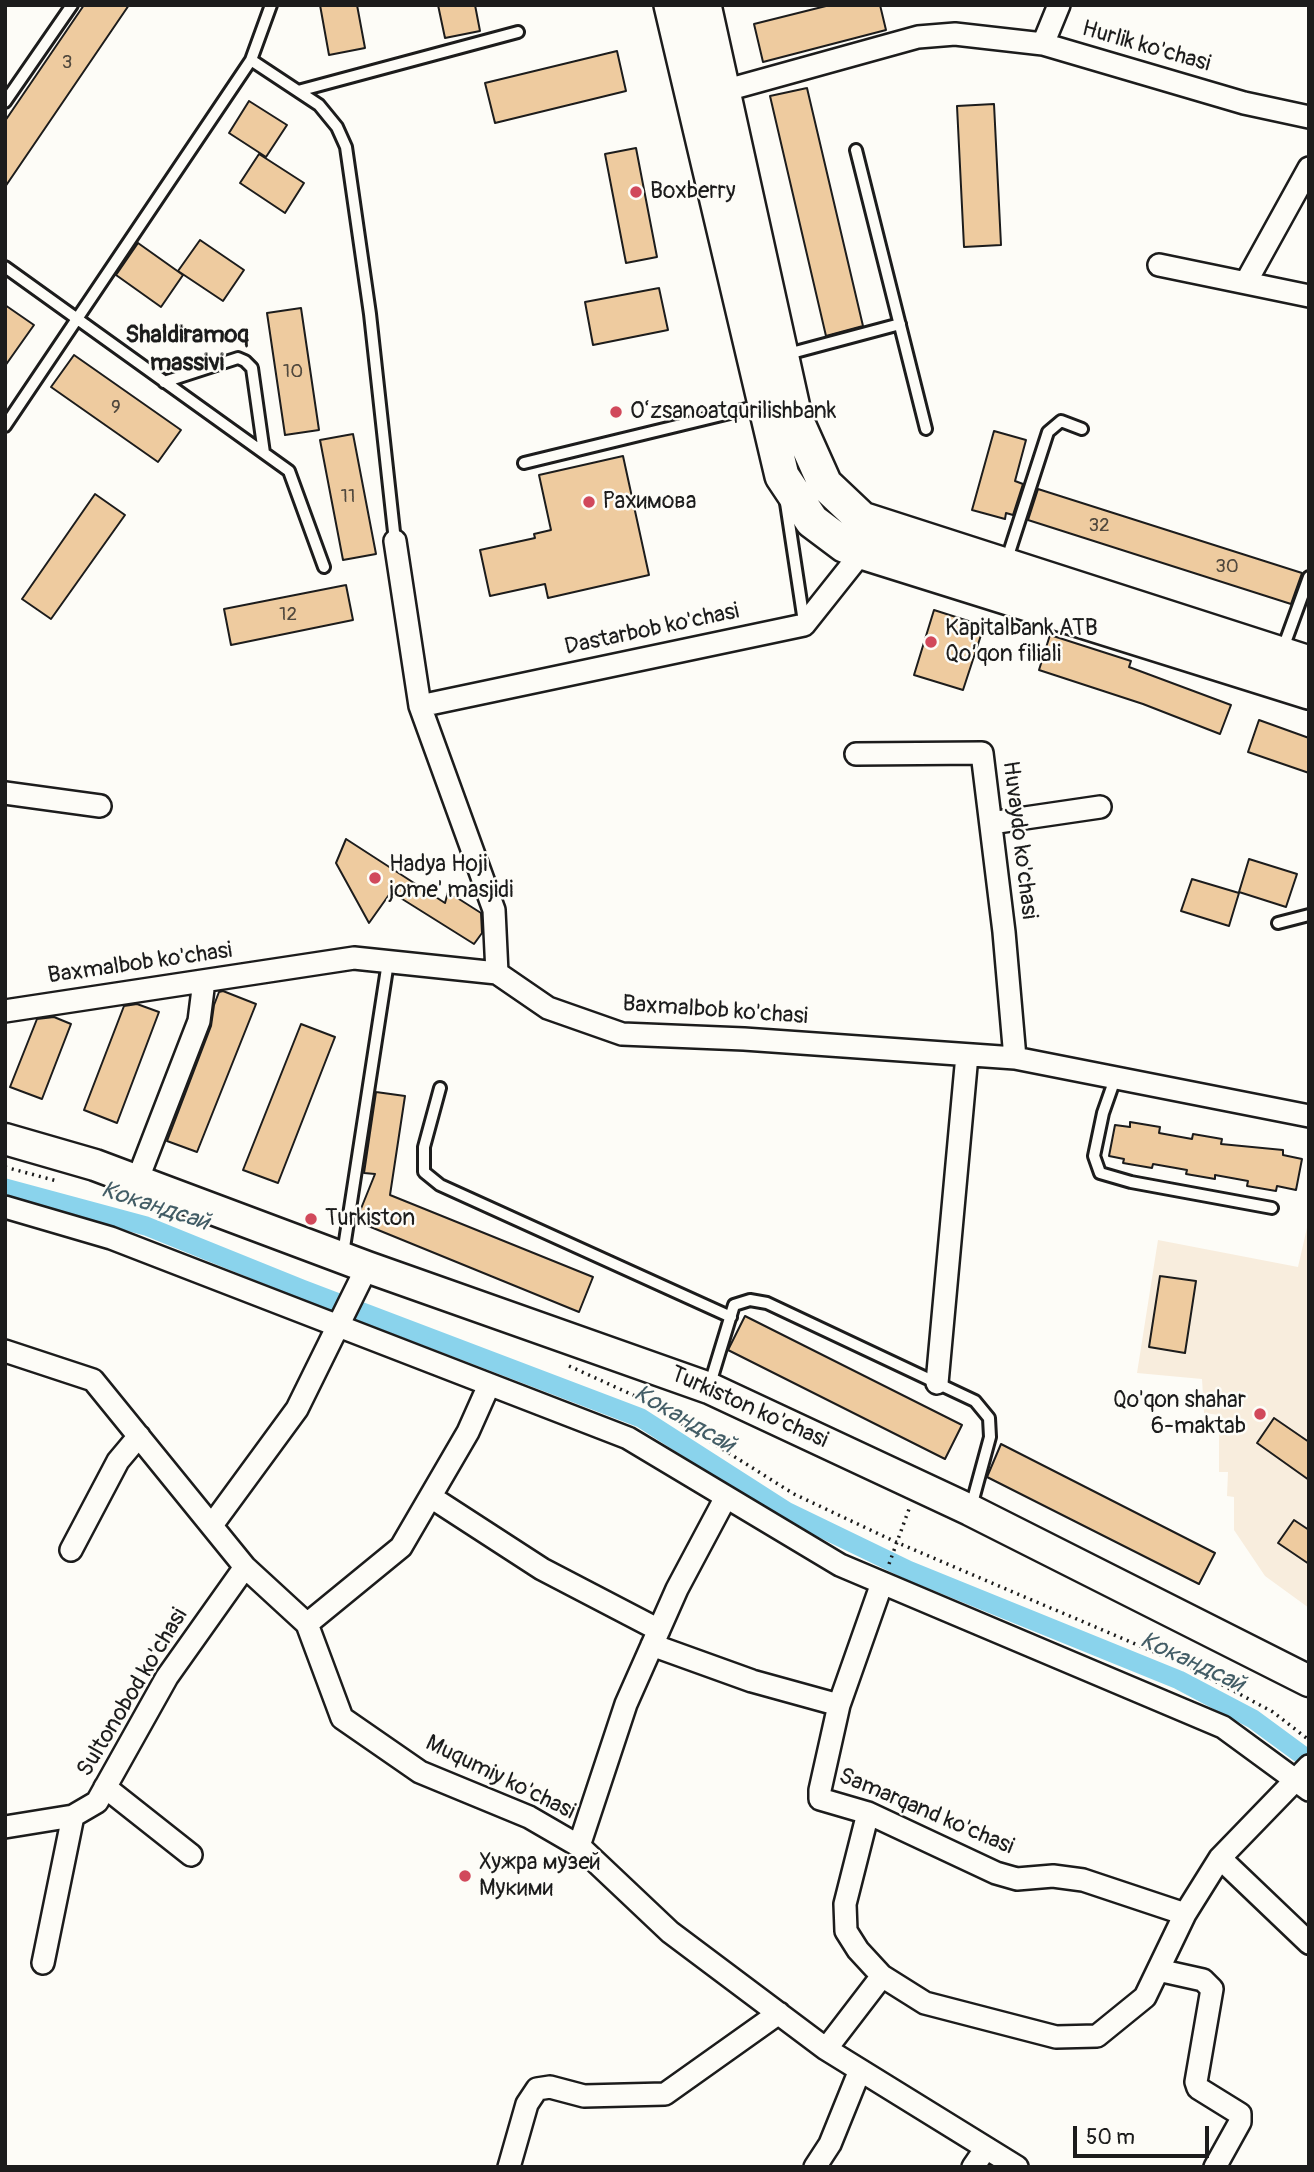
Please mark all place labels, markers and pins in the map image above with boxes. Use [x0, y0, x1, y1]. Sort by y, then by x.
place label: Boxberry [650, 178, 736, 206]
marker: Boxberry [628, 184, 644, 200]
place label: Oʻzsanoatqurilishbank [630, 398, 836, 426]
marker: Oʻzsanoatqurilishbank [608, 404, 624, 420]
place label: Рахимова [603, 488, 696, 516]
marker: Рахимова [581, 494, 597, 510]
place label: Kapitalbank ATB Qo’qon filiali [945, 615, 1098, 669]
marker: Kapitalbank ATB Qo’qon filiali [923, 634, 939, 650]
place label: Hadya Hoji jome' masjidi [389, 851, 513, 905]
marker: Hadya Hoji jome' masjidi [367, 870, 383, 886]
place label: Turkiston [325, 1205, 415, 1233]
marker: Turkiston [303, 1211, 319, 1227]
place label: Qo'qon shahar 6-maktab [1113, 1387, 1246, 1441]
marker: Qo'qon shahar 6-maktab [1252, 1406, 1268, 1422]
place label: Хужра музей Мукими [479, 1849, 601, 1903]
marker: Хужра музей Мукими [457, 1868, 473, 1884]

